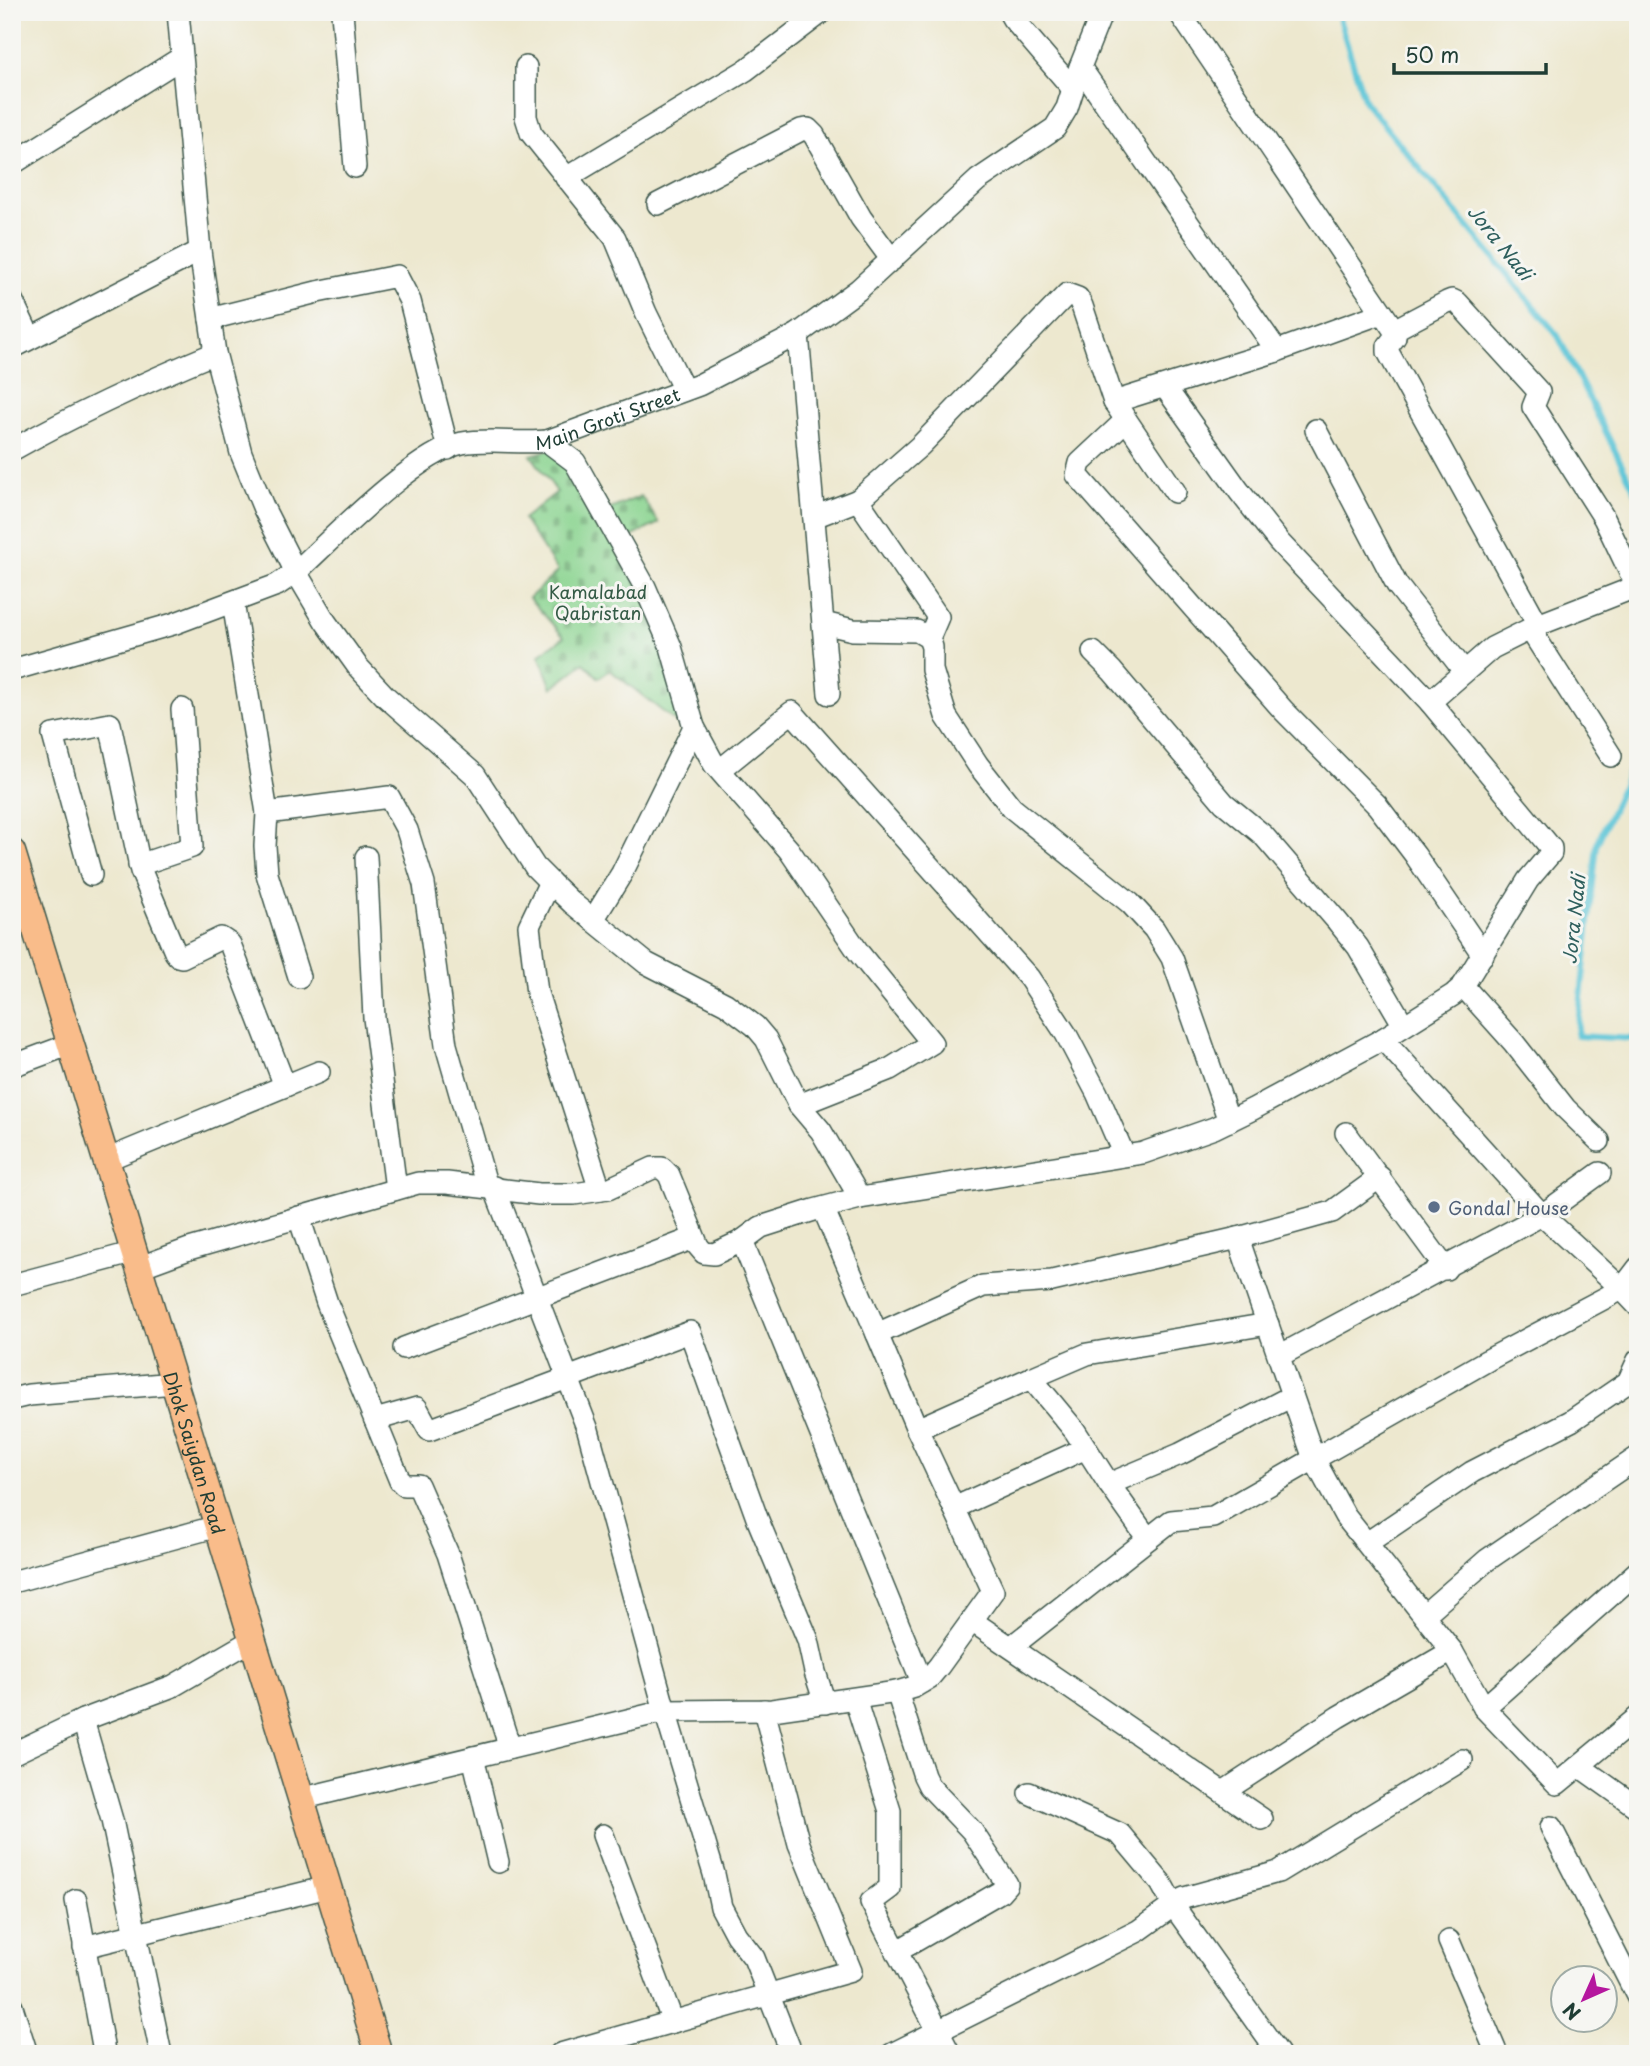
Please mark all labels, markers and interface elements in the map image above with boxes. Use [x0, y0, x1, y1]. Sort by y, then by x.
scale bar [1394, 32, 1547, 76]
text: 50 m [1405, 38, 1459, 70]
water label: Jora Nadi [1462, 198, 1542, 288]
street label: Main Groti Street [534, 380, 684, 455]
park label: Kamalabad Qabristan [549, 578, 647, 626]
water label: Jora Nadi [1554, 870, 1592, 965]
place label: Gondal House [1448, 1194, 1569, 1221]
marker: Gondal House [1426, 1199, 1442, 1215]
street label: Dhok Saiydan Road [158, 1368, 233, 1537]
north arrow [1548, 1965, 1618, 2035]
text: N [1556, 1997, 1586, 2027]

